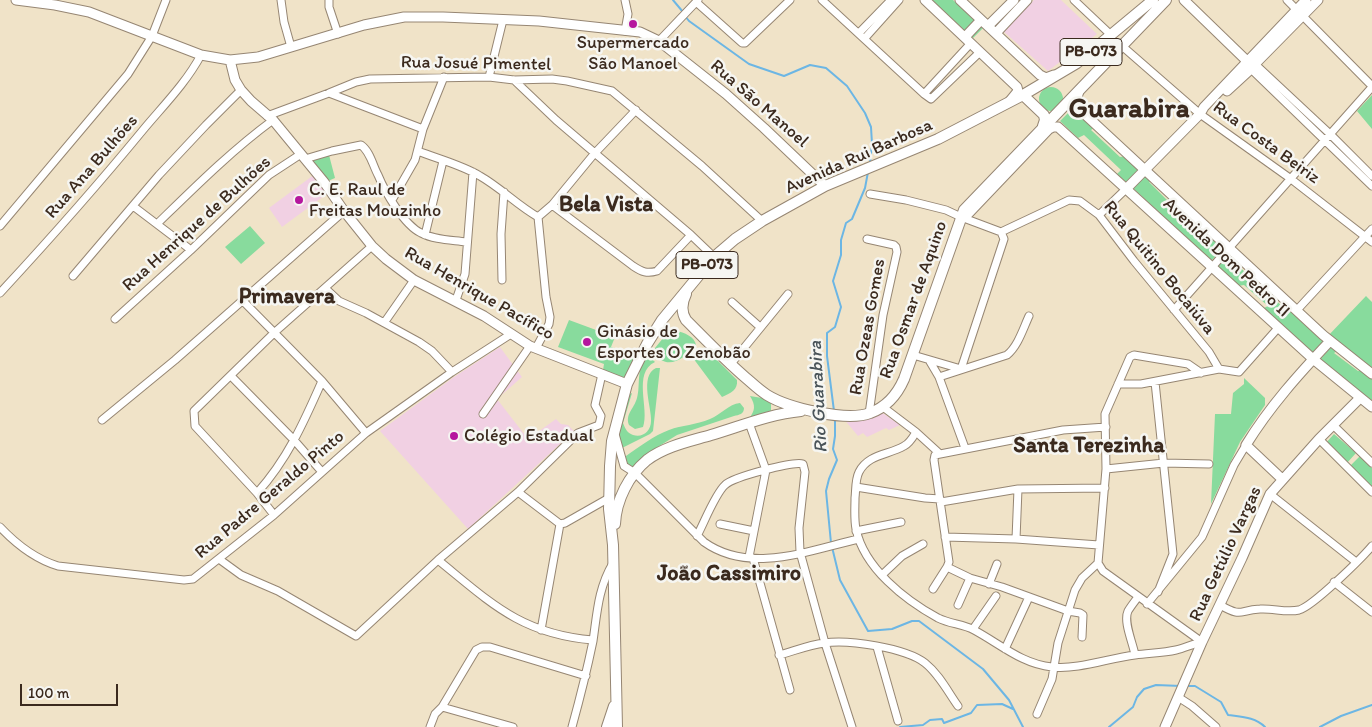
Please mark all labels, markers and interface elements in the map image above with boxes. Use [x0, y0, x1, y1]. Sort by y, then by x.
marker: Supermercado São Manoel [627, 18, 639, 30]
place label: Supermercado São Manoel [577, 32, 689, 74]
road number: PB-073 [1060, 38, 1122, 66]
street label: Rua Josué Pimentel [401, 52, 551, 76]
street label: Rua São Manoel [705, 55, 813, 153]
district label: Guarabira [1069, 93, 1189, 127]
street label: Rua Costa Beiriz [1208, 97, 1324, 189]
street label: Rua Ana Bulhões [41, 111, 143, 223]
street label: Avenida Rui Barbosa [782, 115, 936, 199]
street label: Rua Henrique de Bulhões [118, 152, 276, 296]
place label: C. E. Raul de Freitas Mouzinho [309, 179, 441, 222]
district label: Bela Vista [559, 192, 653, 218]
marker: C. E. Raul de Freitas Mouzinho [293, 194, 305, 206]
street label: Avenida Dom Pedro II [1158, 194, 1294, 322]
street label: Rua Quitino Bocaiúva [1098, 197, 1220, 339]
street label: Rua Osmar de Aquino [875, 218, 953, 382]
street label: Rua Henrique Pacífico [400, 242, 558, 346]
road number: PB-073 [676, 252, 738, 278]
street label: Rua Ozeas Gomes [845, 257, 891, 397]
district label: Primavera [239, 284, 335, 310]
place label: Ginásio de Esportes O Zenobão [597, 321, 751, 364]
marker: Ginásio de Esportes O Zenobão [581, 336, 593, 348]
water label: Rio Guarabira [805, 340, 833, 454]
place label: Colégio Estadual [464, 425, 594, 447]
street label: Rua Padre Geraldo Pinto [191, 426, 349, 564]
marker: Colégio Estadual [448, 430, 460, 442]
district label: Santa Terezinha [1013, 433, 1165, 459]
street label: Rua Getúlio Vargas [1185, 483, 1267, 625]
district label: João Cassimiro [657, 561, 801, 587]
scale bar [22, 674, 120, 706]
text: 100 m [28, 684, 69, 702]

